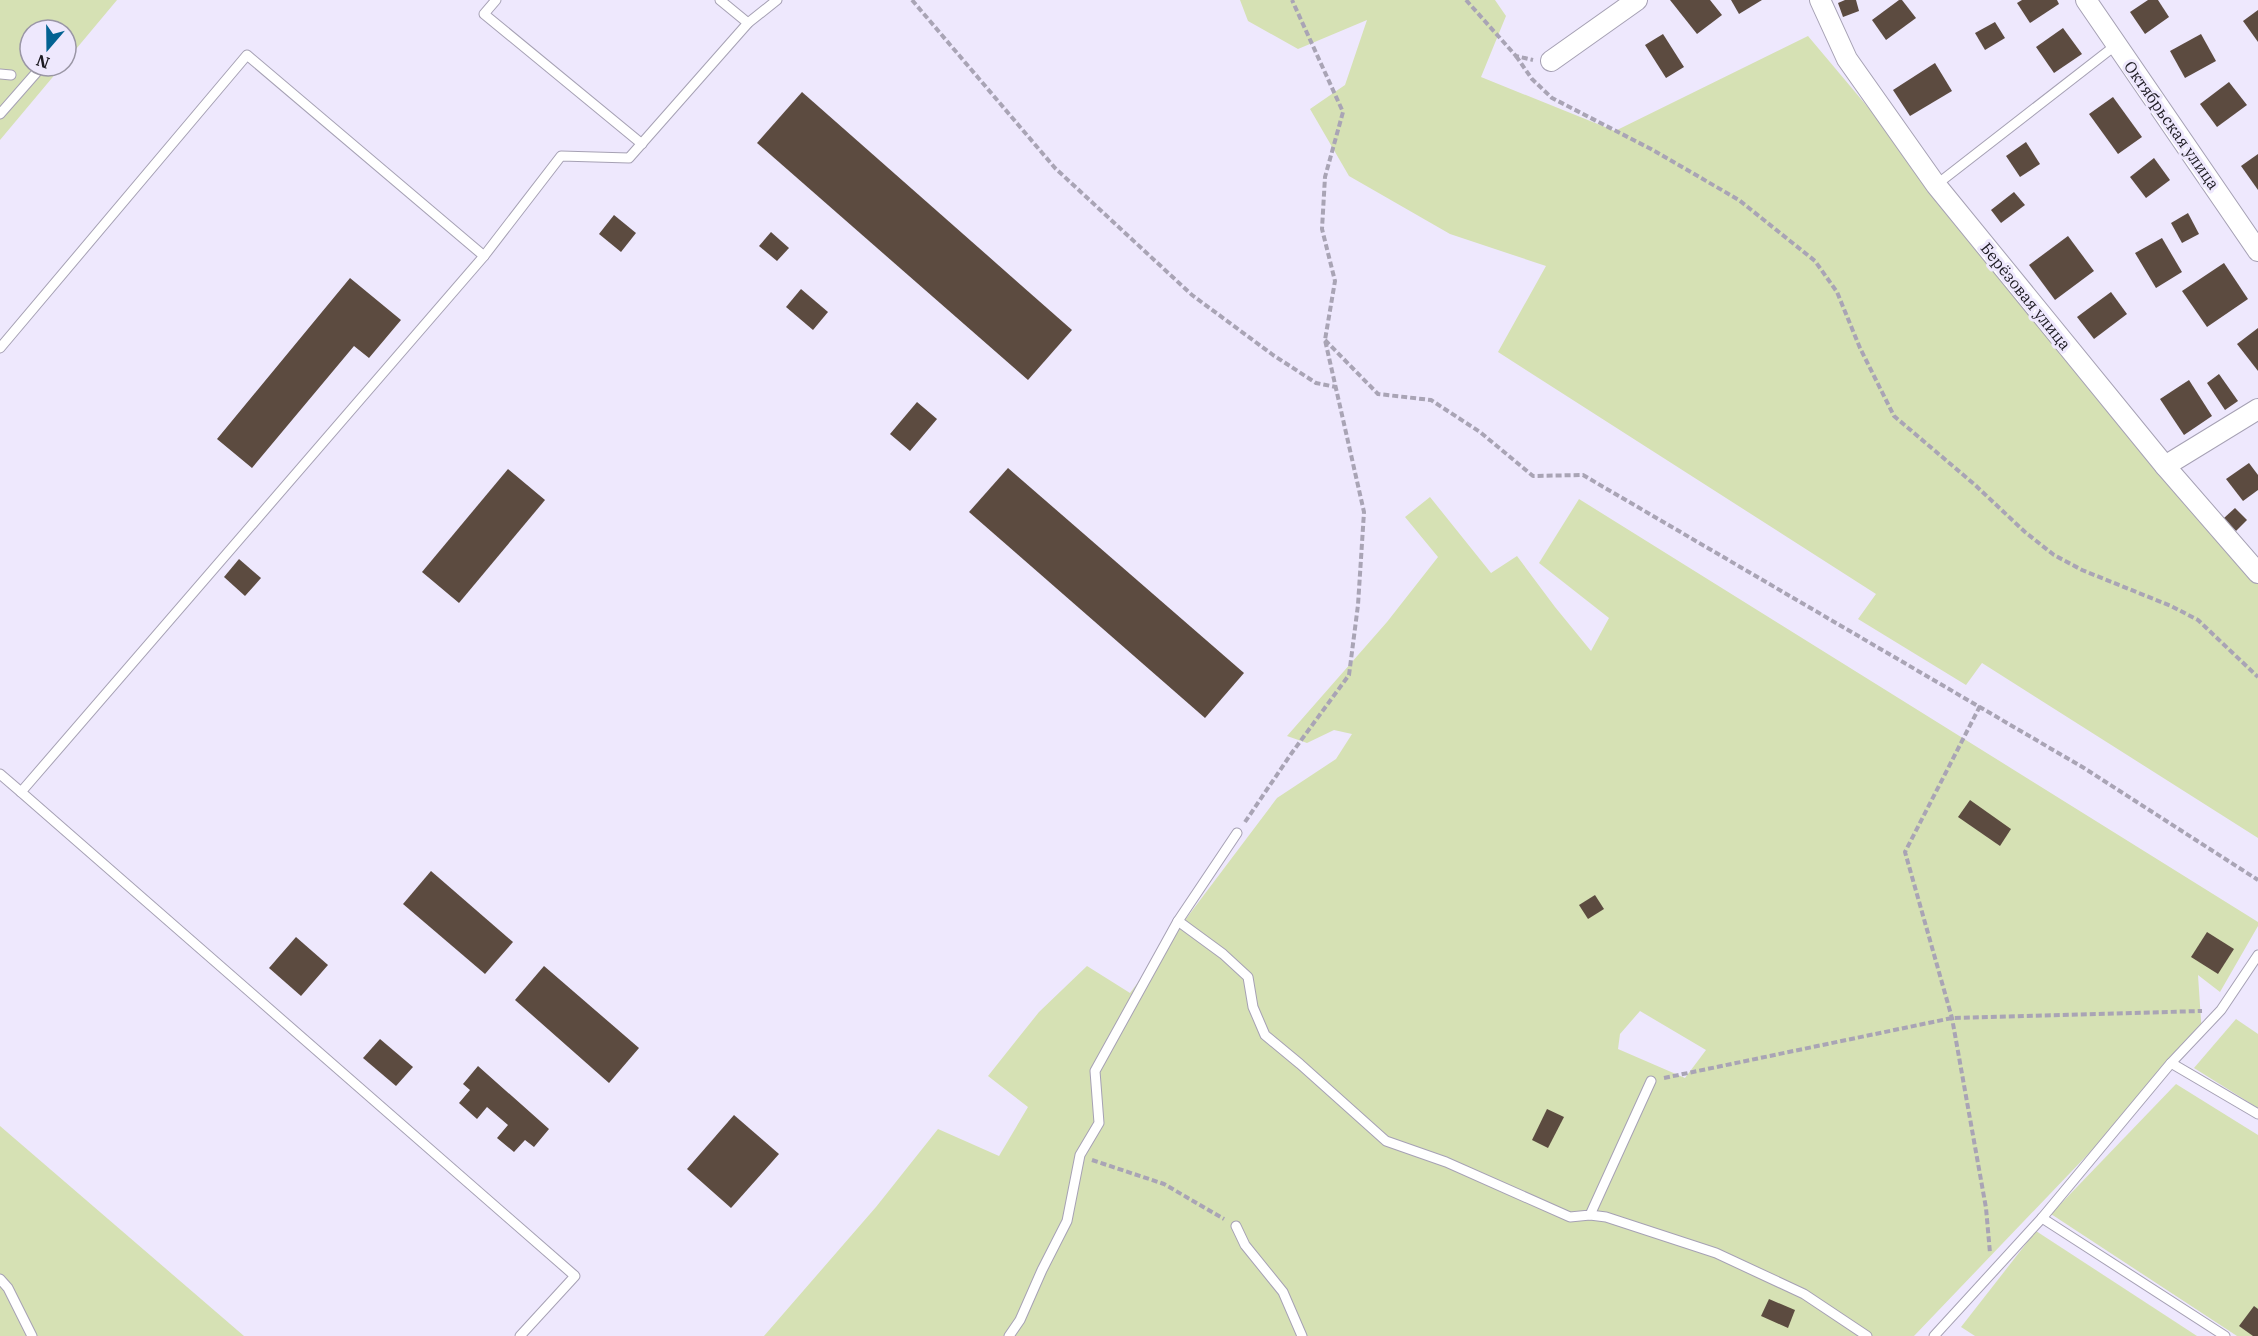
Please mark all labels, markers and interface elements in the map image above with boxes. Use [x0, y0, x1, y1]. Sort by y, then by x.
north arrow [18, 18, 78, 78]
text: N [34, 51, 52, 74]
street label: Октябрьская улица [2120, 57, 2224, 193]
street label: Берёзовая улица [1977, 238, 2076, 354]

